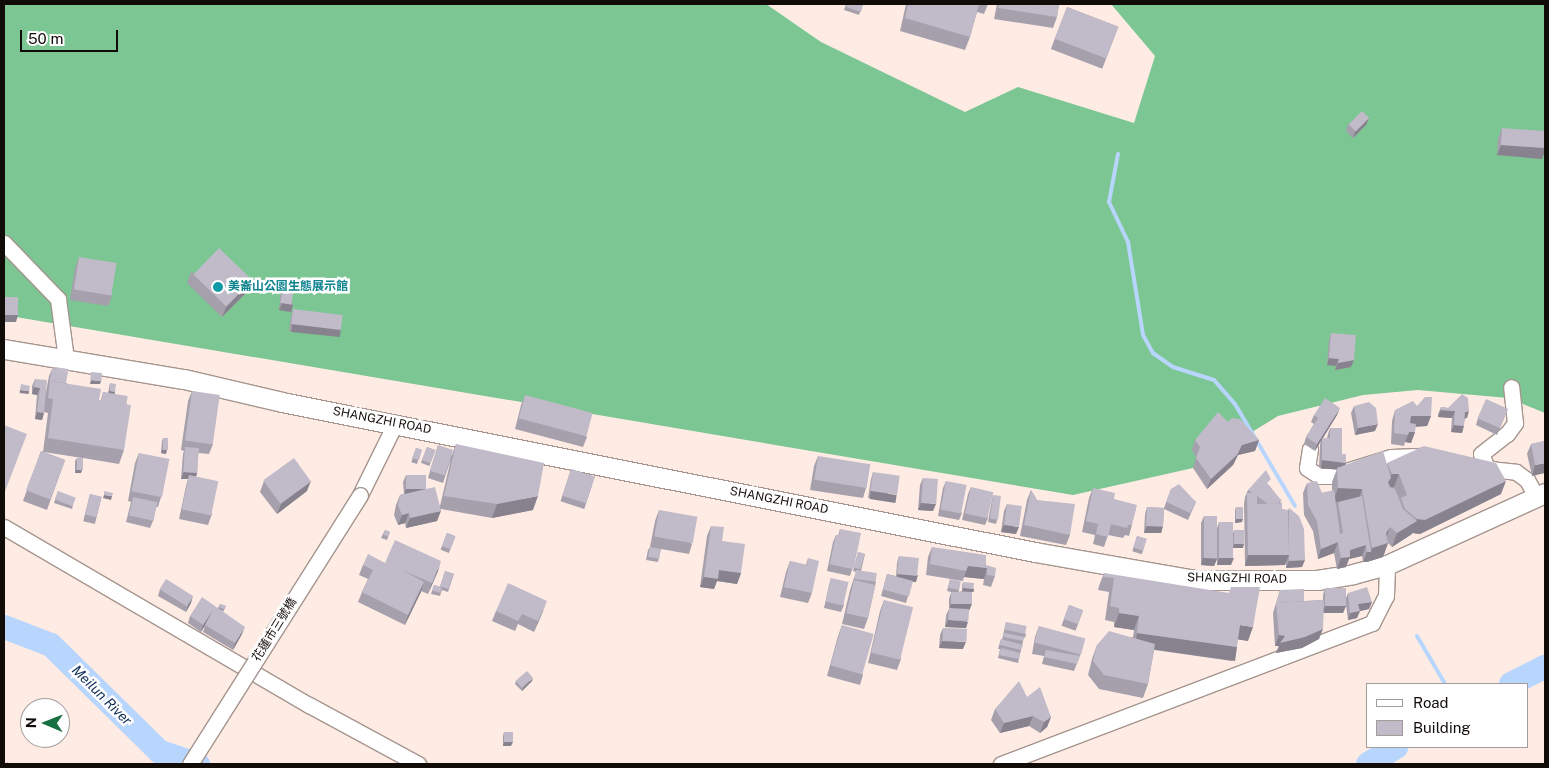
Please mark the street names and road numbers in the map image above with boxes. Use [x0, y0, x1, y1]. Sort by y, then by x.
street label: SHANGZHI ROAD [332, 404, 432, 438]
street label: SHANGZHI ROAD [729, 484, 829, 518]
street label: SHANGZHI ROAD [1187, 571, 1287, 587]
street label: 花蓮市三號橋 [250, 596, 300, 664]

